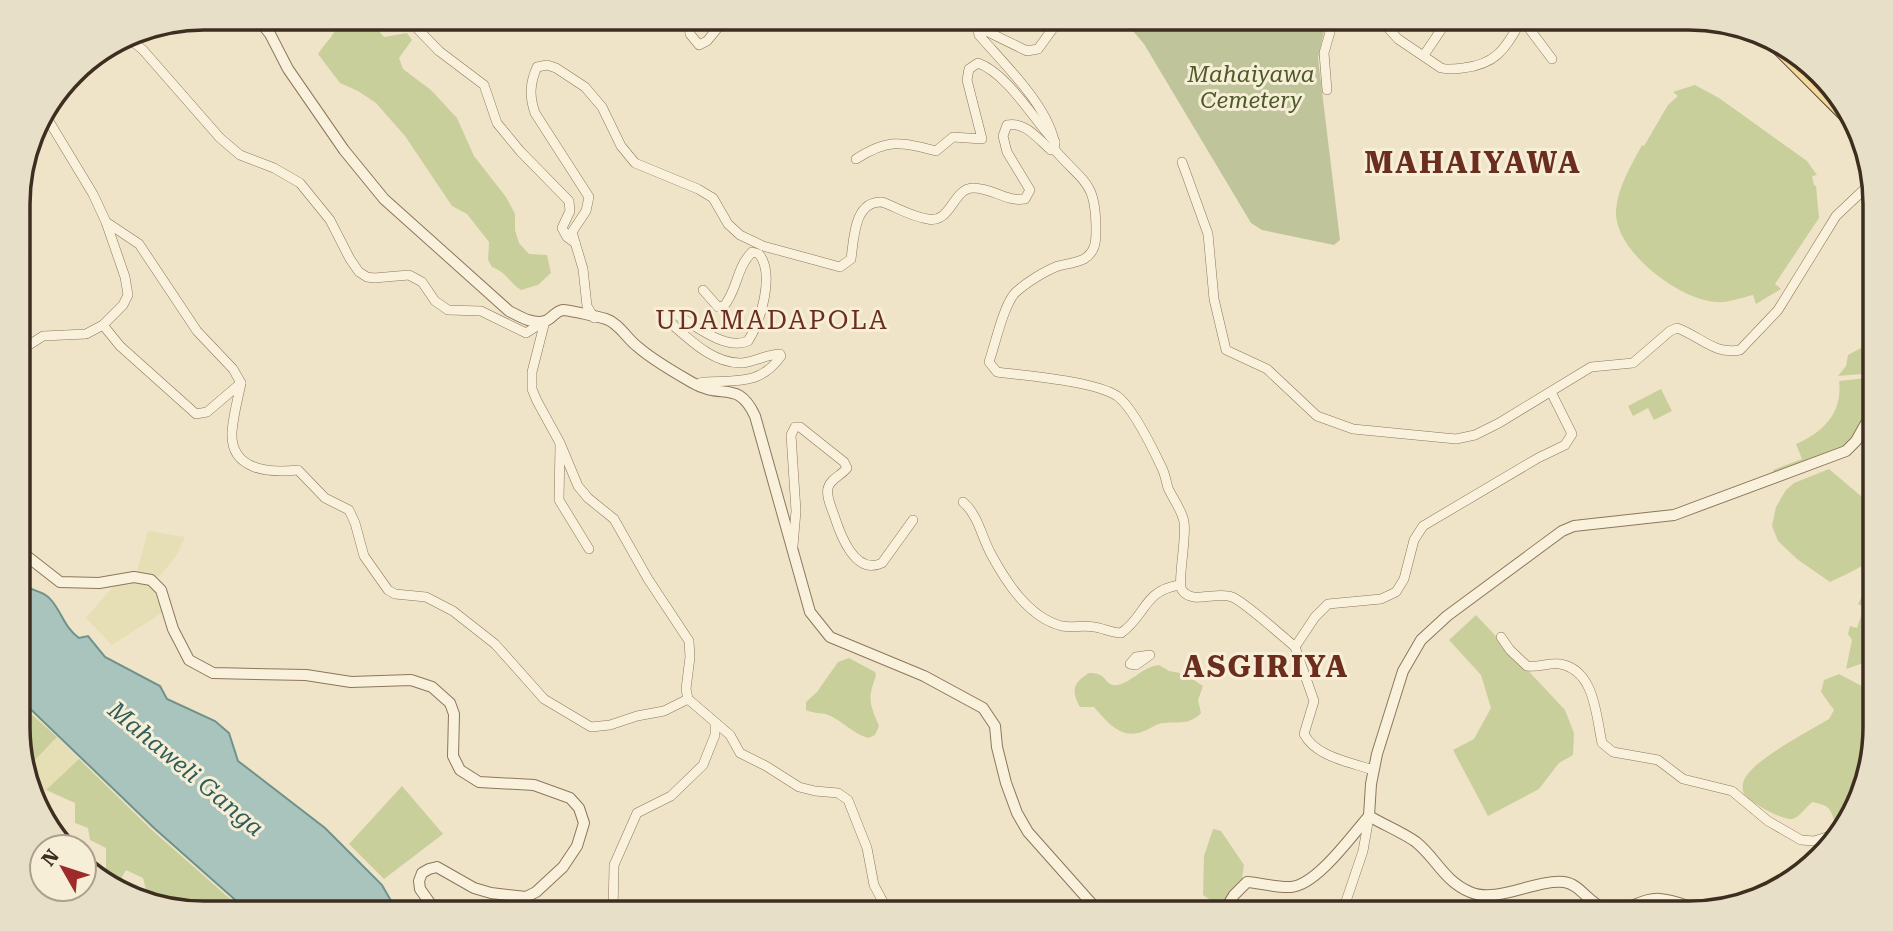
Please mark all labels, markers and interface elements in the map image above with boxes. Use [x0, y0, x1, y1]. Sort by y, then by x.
park label: Mahaiyawa Cemetery [1186, 61, 1315, 114]
district label: MAHAIYAWA [1364, 145, 1582, 180]
district label: UDAMADAPOLA [655, 305, 889, 335]
district label: ASGIRIYA [1183, 649, 1349, 684]
water label: Mahaweli Ganga [102, 695, 269, 842]
north arrow [28, 833, 98, 903]
text: N [37, 844, 64, 871]

